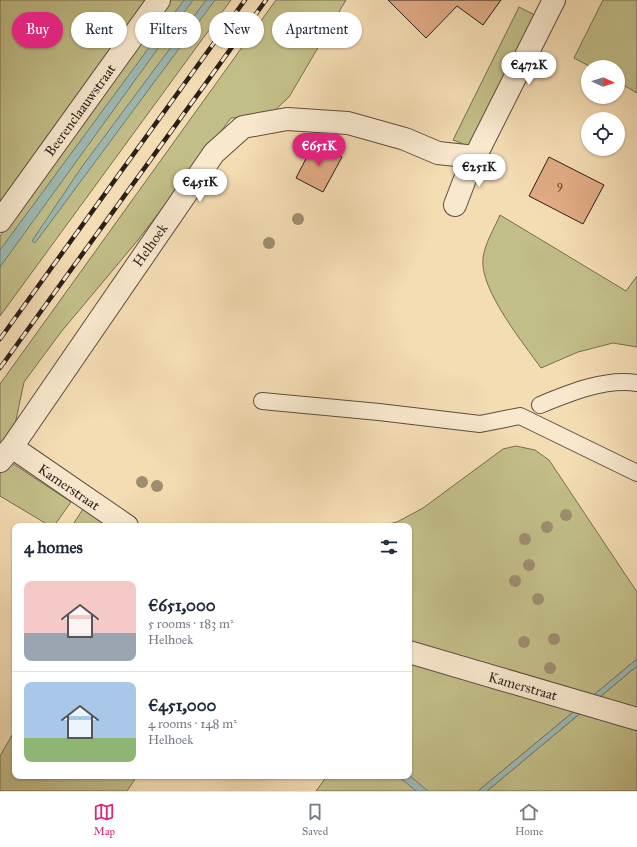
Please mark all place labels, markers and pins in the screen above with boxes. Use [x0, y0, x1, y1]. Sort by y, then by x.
pin: €472K [501, 52, 557, 86]
pin: €651K [291, 133, 347, 167]
pin: €251K [451, 154, 507, 188]
pin: €451K [172, 169, 228, 203]

